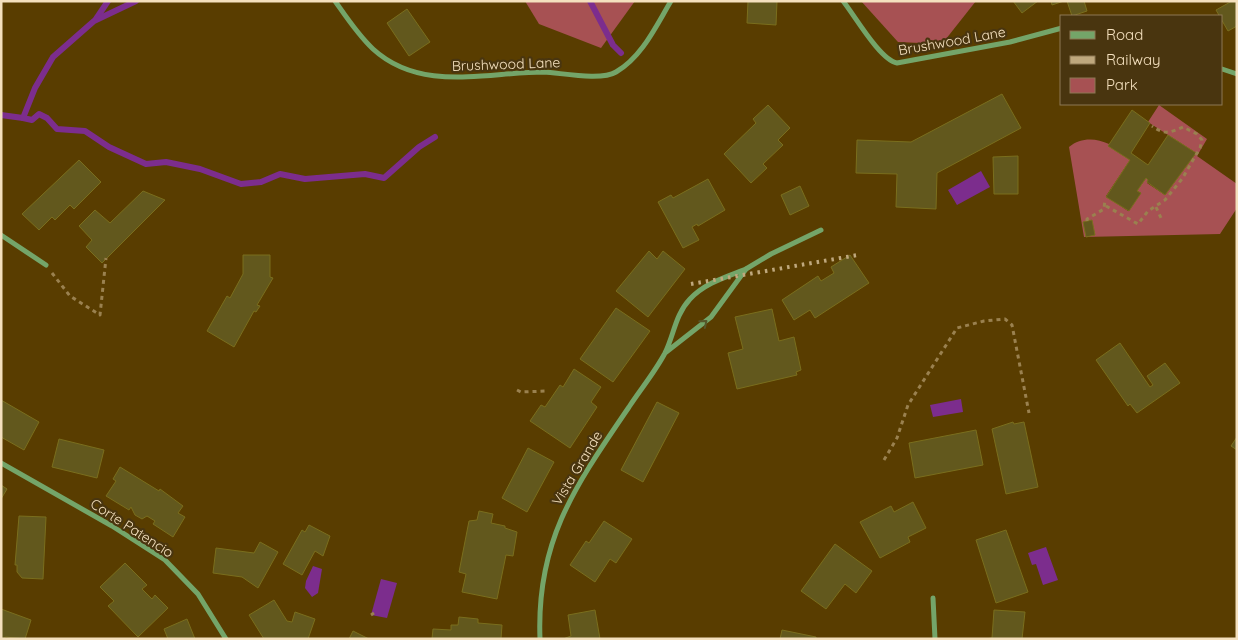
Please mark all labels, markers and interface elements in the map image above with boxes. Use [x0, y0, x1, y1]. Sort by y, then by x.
legend [1060, 15, 1223, 105]
street label: Brushwood Lane [897, 23, 1007, 59]
text: Road [1106, 25, 1143, 44]
text: Railway [1106, 50, 1161, 69]
street label: Brushwood Lane [451, 53, 561, 75]
text: Park [1106, 75, 1138, 94]
one-way arrow [698, 320, 707, 329]
street label: Vista Grande [548, 427, 606, 509]
street label: Corte Patencio [87, 494, 177, 562]

